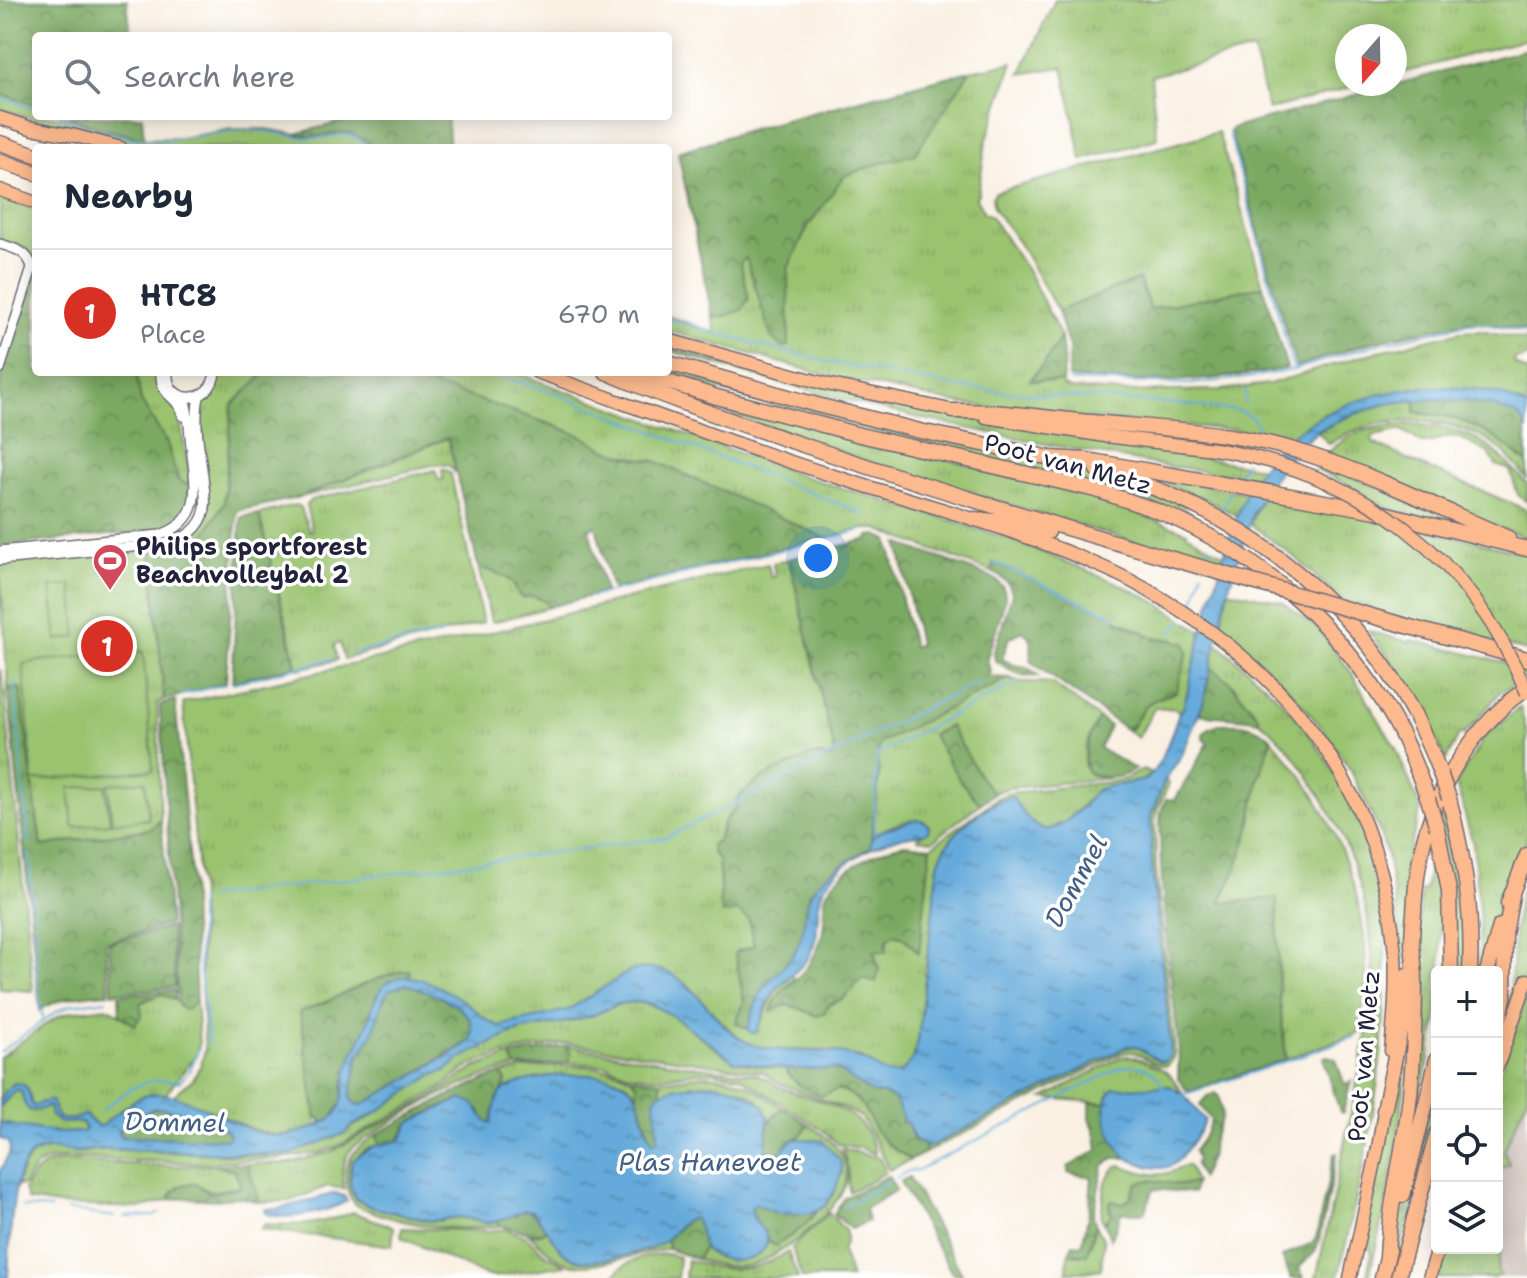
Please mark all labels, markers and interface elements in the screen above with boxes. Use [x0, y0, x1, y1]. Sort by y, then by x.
north arrow [1335, 24, 1407, 96]
search box [32, 32, 672, 120]
icon: search [60, 54, 104, 98]
text: Search here [124, 56, 295, 97]
text: Nearby [64, 173, 194, 219]
text: HTC8 [140, 275, 217, 316]
text: 1 [84, 296, 96, 331]
text: 670 m [558, 296, 640, 331]
text: Place [140, 316, 206, 351]
street label: Poot van Metz [981, 426, 1155, 502]
place label: Philips sportforest Beachvolleybal 2 [136, 531, 367, 591]
your location [798, 538, 838, 578]
sports icon: Philips sportforest Beachvolleybal 2 [91, 542, 129, 592]
pin: 1 [81, 616, 133, 676]
water label: Dommel [1036, 828, 1115, 933]
map controls [1431, 966, 1503, 1254]
button: + [1431, 966, 1503, 1038]
street label: Poot van Metz [1341, 969, 1387, 1143]
button: − [1431, 1038, 1503, 1110]
water label: Dommel [124, 1103, 226, 1140]
button: locate [1431, 1110, 1503, 1182]
water label: Plas Hanevoet [619, 1144, 802, 1179]
button: layers [1431, 1182, 1503, 1254]

